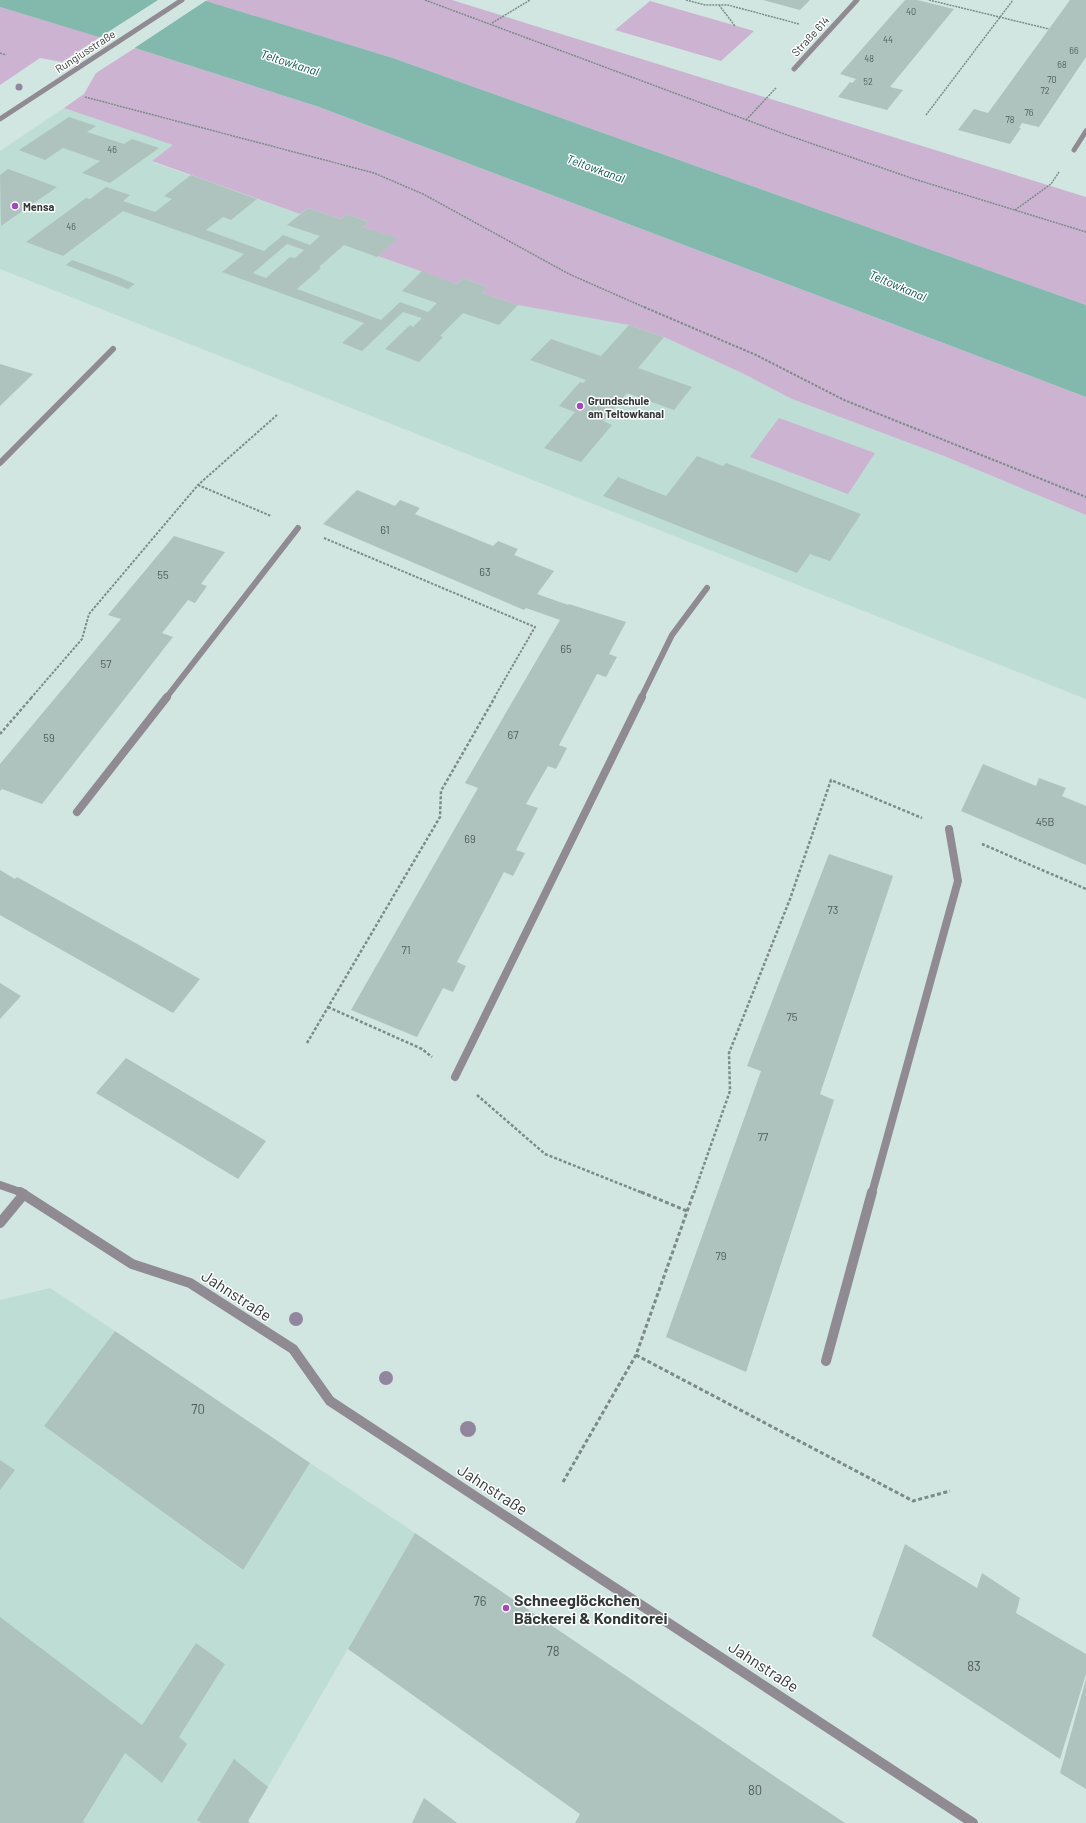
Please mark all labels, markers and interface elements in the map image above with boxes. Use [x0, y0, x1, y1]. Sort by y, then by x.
house number: 40 [906, 6, 916, 17]
street label: Straße 614 [788, 13, 832, 59]
street label: Rungiusstraße [52, 27, 118, 75]
house number: 44 [883, 34, 893, 45]
house number: 66 [1069, 45, 1079, 56]
water label: Teltowkanal [259, 46, 321, 78]
house number: 48 [864, 53, 874, 64]
house number: 68 [1057, 59, 1067, 70]
house number: 70 [1047, 74, 1057, 85]
house number: 52 [863, 76, 873, 87]
house number: 72 [1040, 85, 1050, 96]
house number: 76 [1025, 107, 1034, 118]
house number: 78 [1006, 114, 1015, 125]
house number: 46 [107, 144, 117, 155]
water label: Teltowkanal [565, 151, 627, 185]
place label: Mensa [23, 200, 54, 213]
marker: Mensa [10, 201, 20, 211]
house number: 46 [66, 221, 76, 232]
water label: Teltowkanal [867, 267, 929, 303]
place label: Grundschule am Teltowkanal [588, 394, 664, 420]
marker: Grundschule am Teltowkanal [575, 401, 585, 411]
house number: 61 [380, 523, 390, 536]
house number: 63 [479, 565, 491, 578]
house number: 55 [157, 568, 169, 581]
house number: 65 [560, 642, 572, 655]
house number: 57 [101, 657, 111, 670]
house number: 67 [508, 728, 518, 741]
house number: 59 [43, 731, 55, 744]
house number: 45B [1036, 815, 1054, 828]
house number: 69 [464, 832, 476, 845]
house number: 73 [828, 903, 838, 916]
house number: 71 [401, 943, 411, 956]
house number: 75 [787, 1010, 798, 1023]
house number: 77 [758, 1130, 768, 1143]
house number: 79 [716, 1249, 727, 1262]
street label: Jahnstraße [198, 1265, 276, 1325]
house number: 70 [191, 1401, 205, 1417]
street label: Jahnstraße [454, 1459, 532, 1519]
place label: Schneeglöckchen Bäckerei & Konditorei [514, 1590, 668, 1627]
house number: 76 [474, 1593, 487, 1609]
marker: Schneeglöckchen Bäckerei & Konditorei [501, 1603, 511, 1613]
street label: Jahnstraße [725, 1636, 803, 1696]
house number: 78 [547, 1643, 559, 1659]
house number: 83 [967, 1658, 981, 1674]
house number: 80 [748, 1782, 762, 1798]

